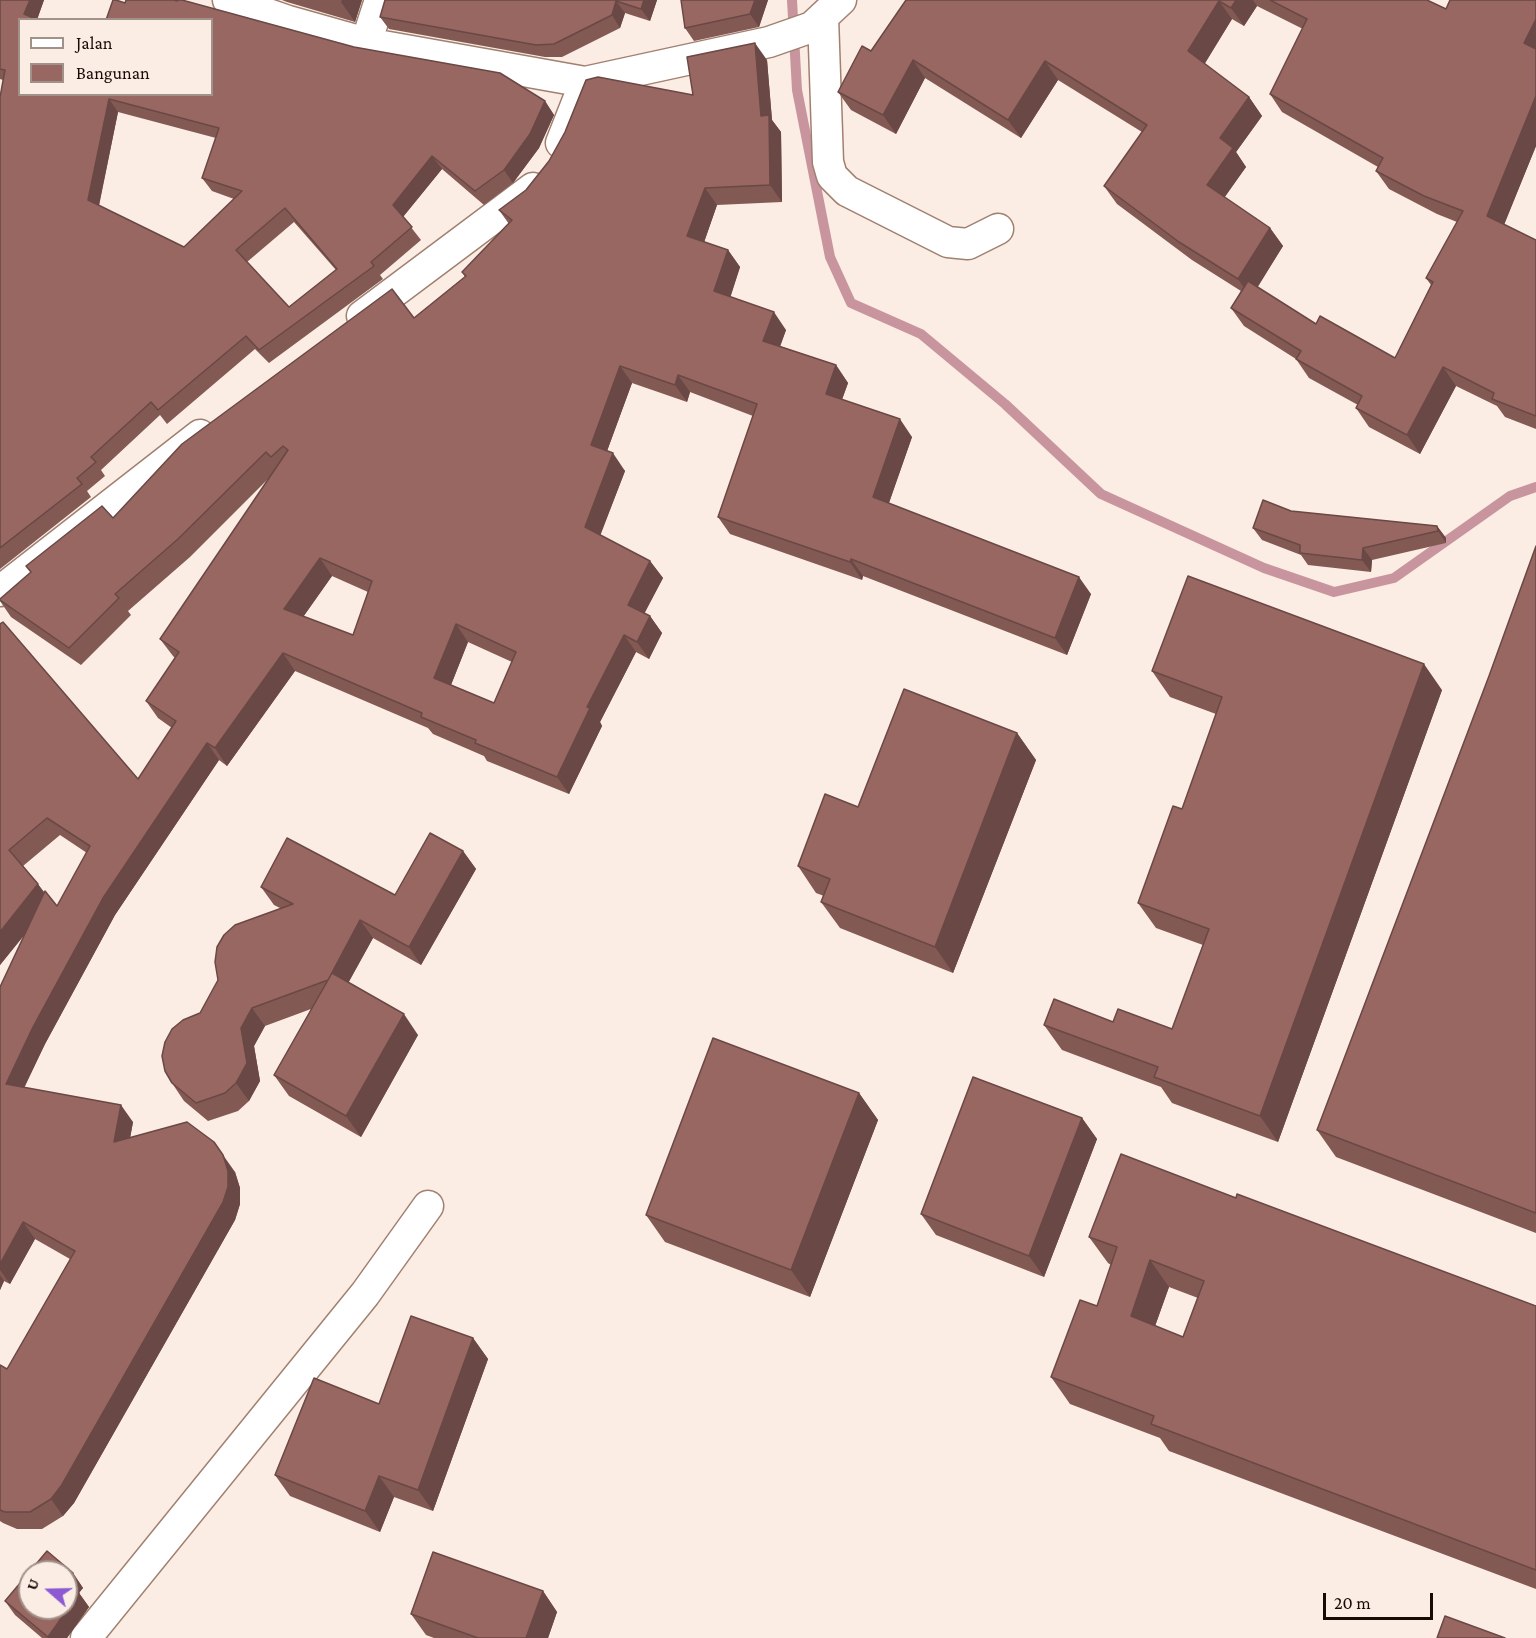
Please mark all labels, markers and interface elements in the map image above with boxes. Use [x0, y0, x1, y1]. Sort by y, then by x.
legend [18, 18, 213, 96]
text: Jalan [76, 33, 112, 53]
text: Bangunan [76, 63, 150, 83]
north arrow [18, 1560, 78, 1620]
text: U [23, 1576, 42, 1592]
scale bar [1326, 1581, 1436, 1619]
text: 20 m [1334, 1593, 1371, 1613]

